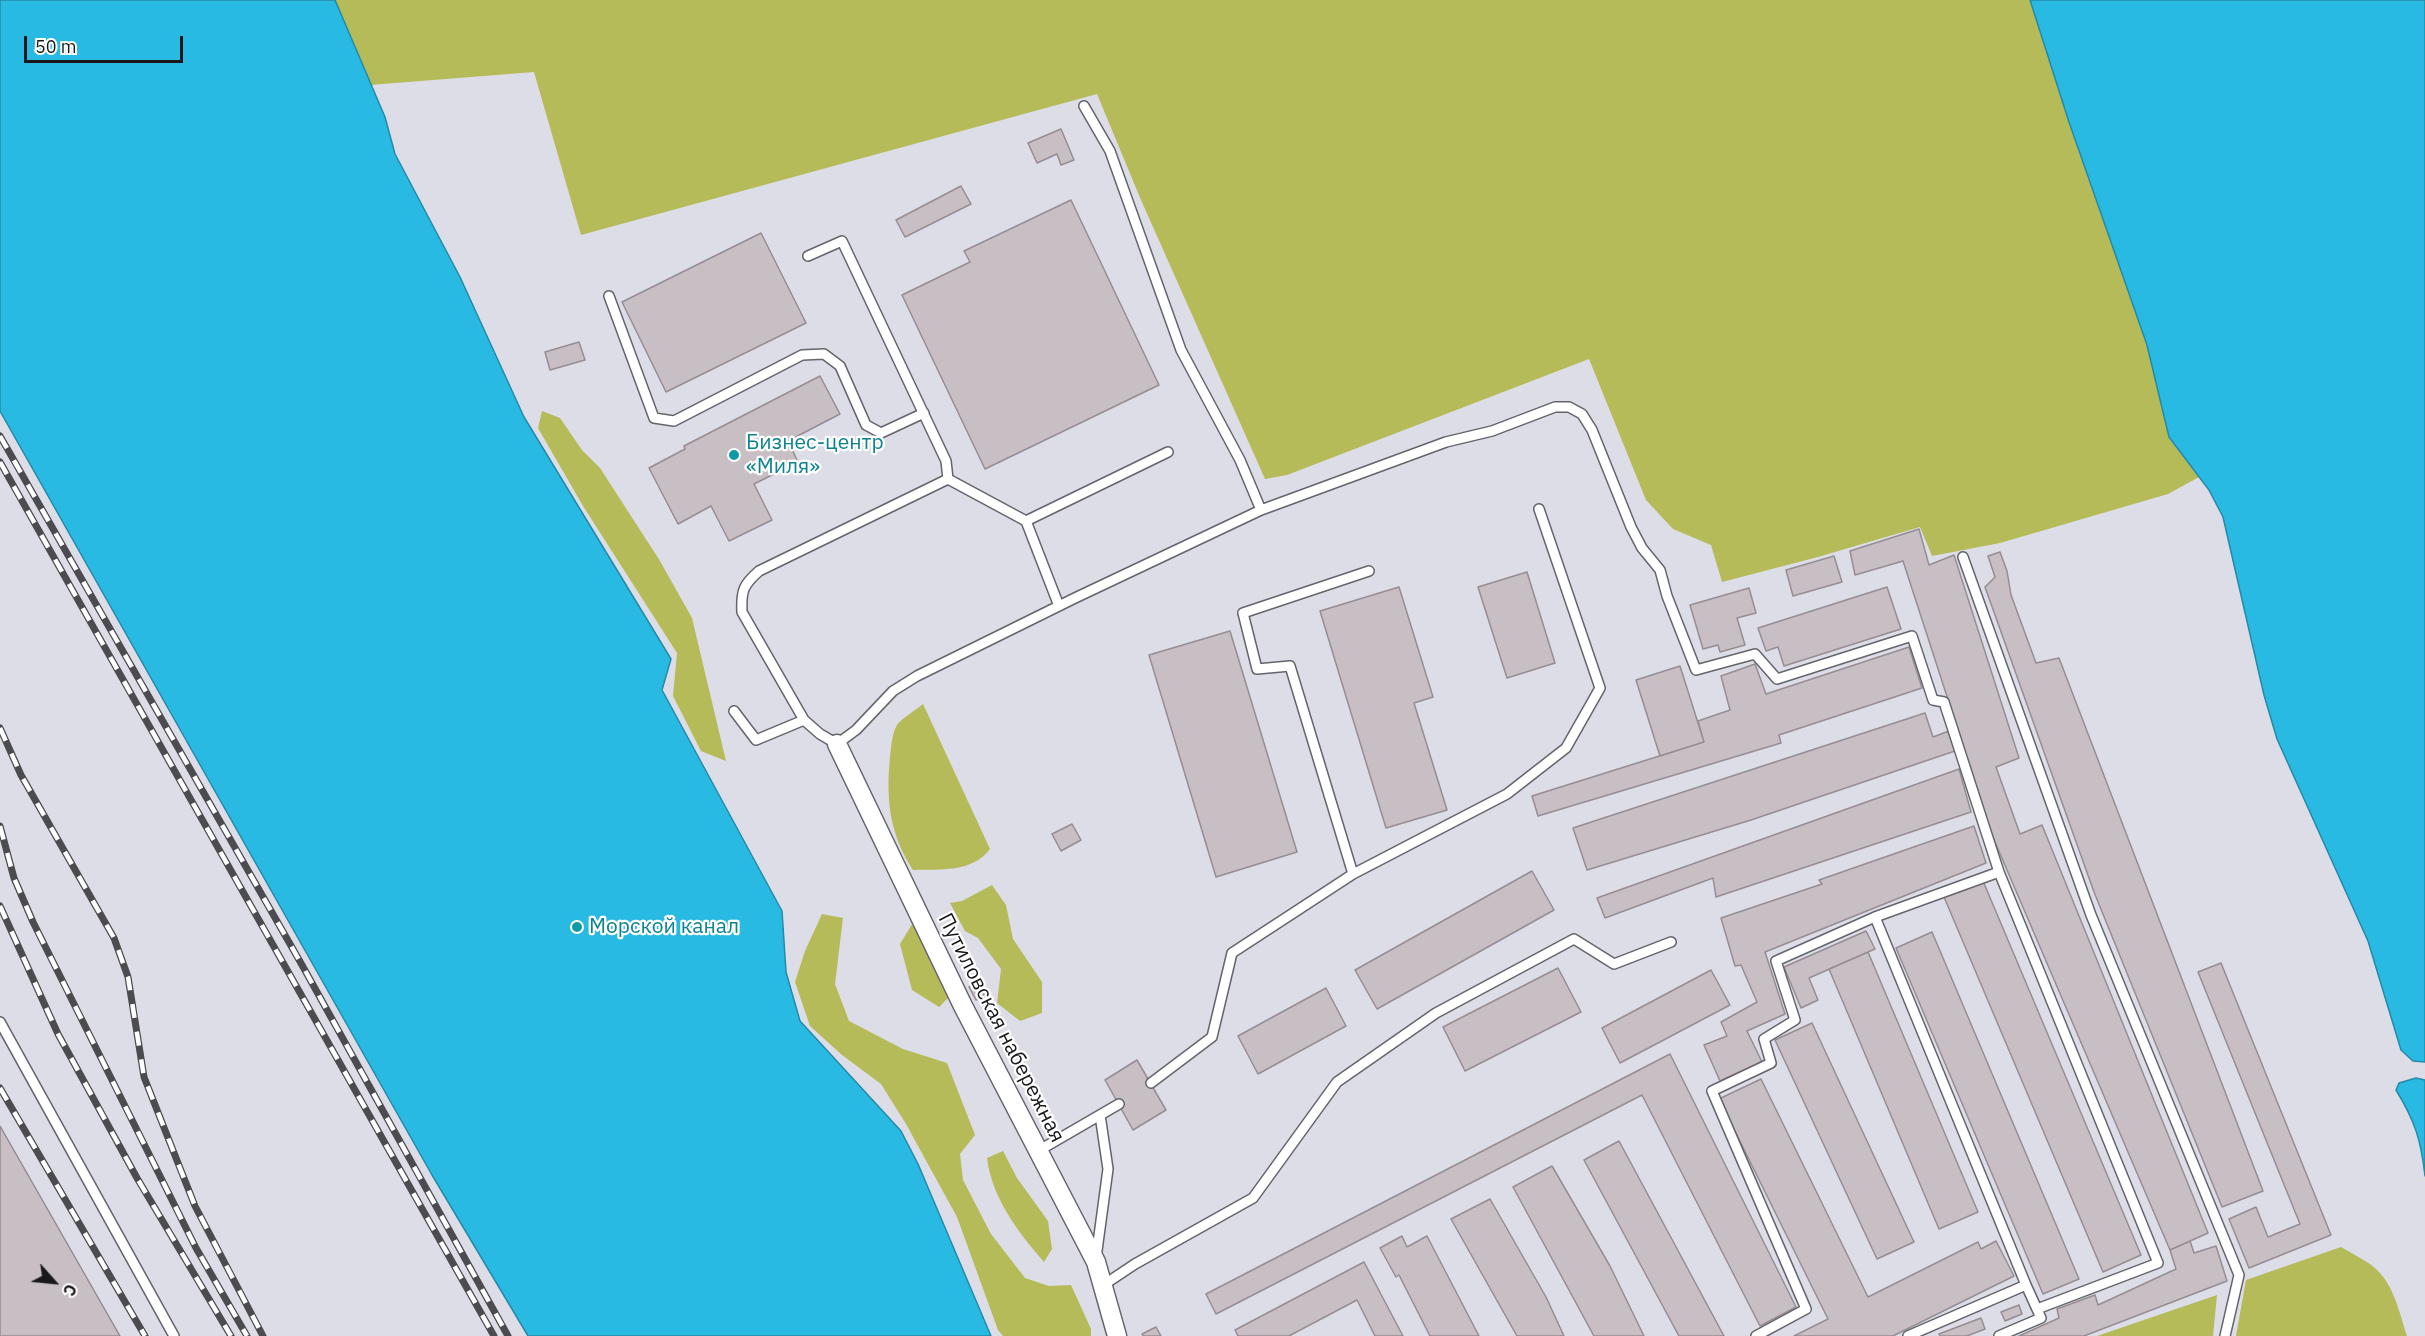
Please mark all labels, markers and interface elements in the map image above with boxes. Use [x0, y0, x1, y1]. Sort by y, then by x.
scale bar [27, 24, 186, 62]
text: 50 m [35, 35, 77, 58]
place label: Бизнес-центр «Миля» [746, 430, 884, 480]
marker: Бизнес-центр «Миля» [727, 448, 741, 462]
street label: Путиловская набережная [932, 909, 1070, 1147]
place label: Морской канал [589, 914, 739, 940]
marker: Морской канал [570, 920, 584, 934]
north arrow [24, 1252, 84, 1312]
text: С [59, 1281, 81, 1299]

